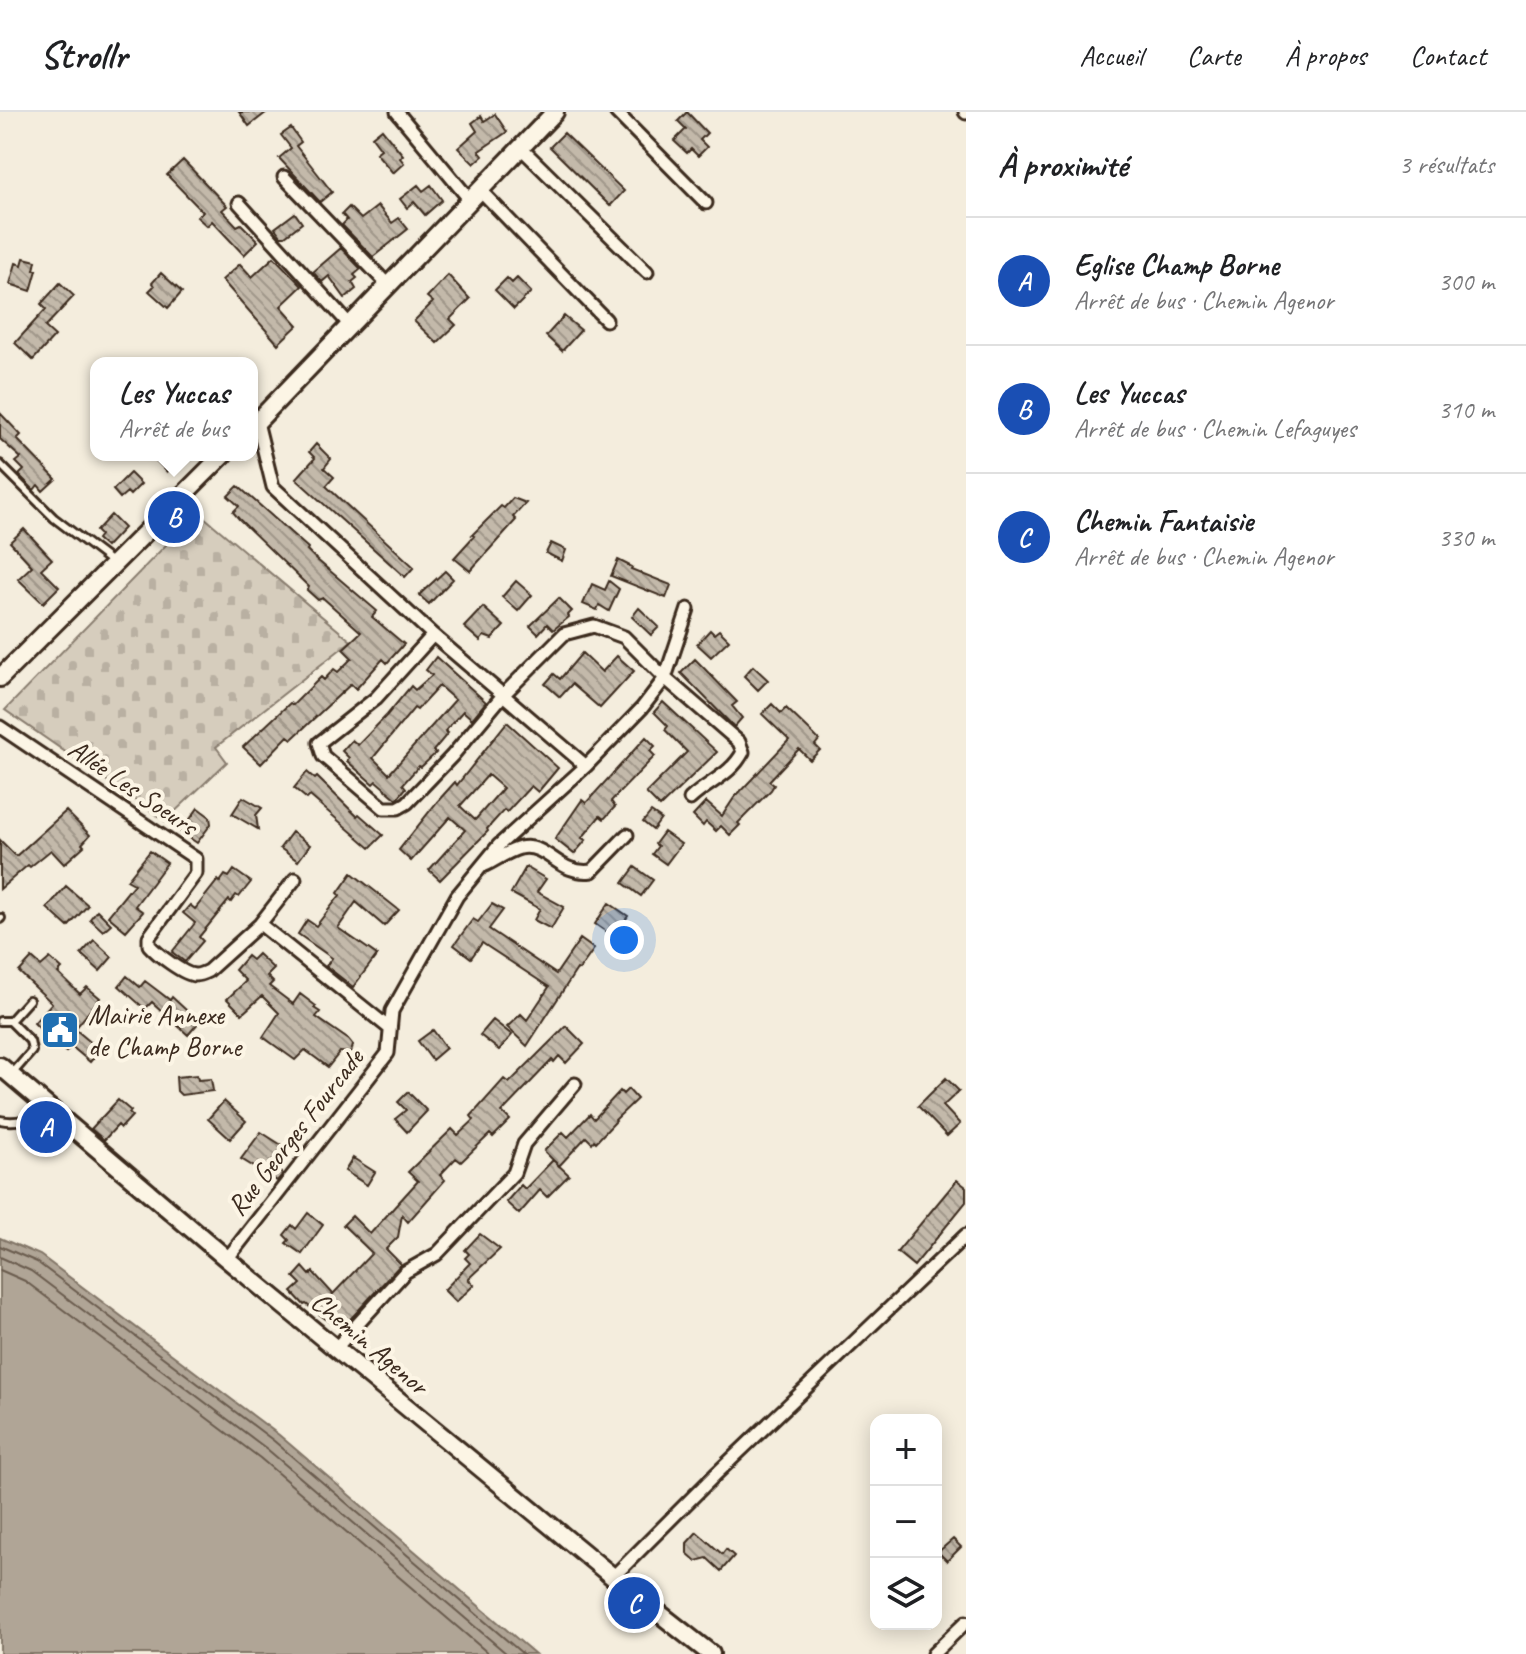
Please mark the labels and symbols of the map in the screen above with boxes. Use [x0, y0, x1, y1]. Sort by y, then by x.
pin: B [148, 487, 200, 547]
street label: Allée Les Soeurs [62, 731, 206, 844]
your location [604, 920, 644, 960]
place label: Mairie Annexe de Champ Borne [88, 997, 243, 1064]
public building icon: Mairie Annexe de Champ Borne [39, 1009, 81, 1051]
street label: Rue Georges Fourcade [219, 1040, 372, 1222]
pin: A [20, 1097, 72, 1157]
street label: Chemin Agenor [304, 1284, 437, 1404]
pin: C [608, 1573, 660, 1633]

